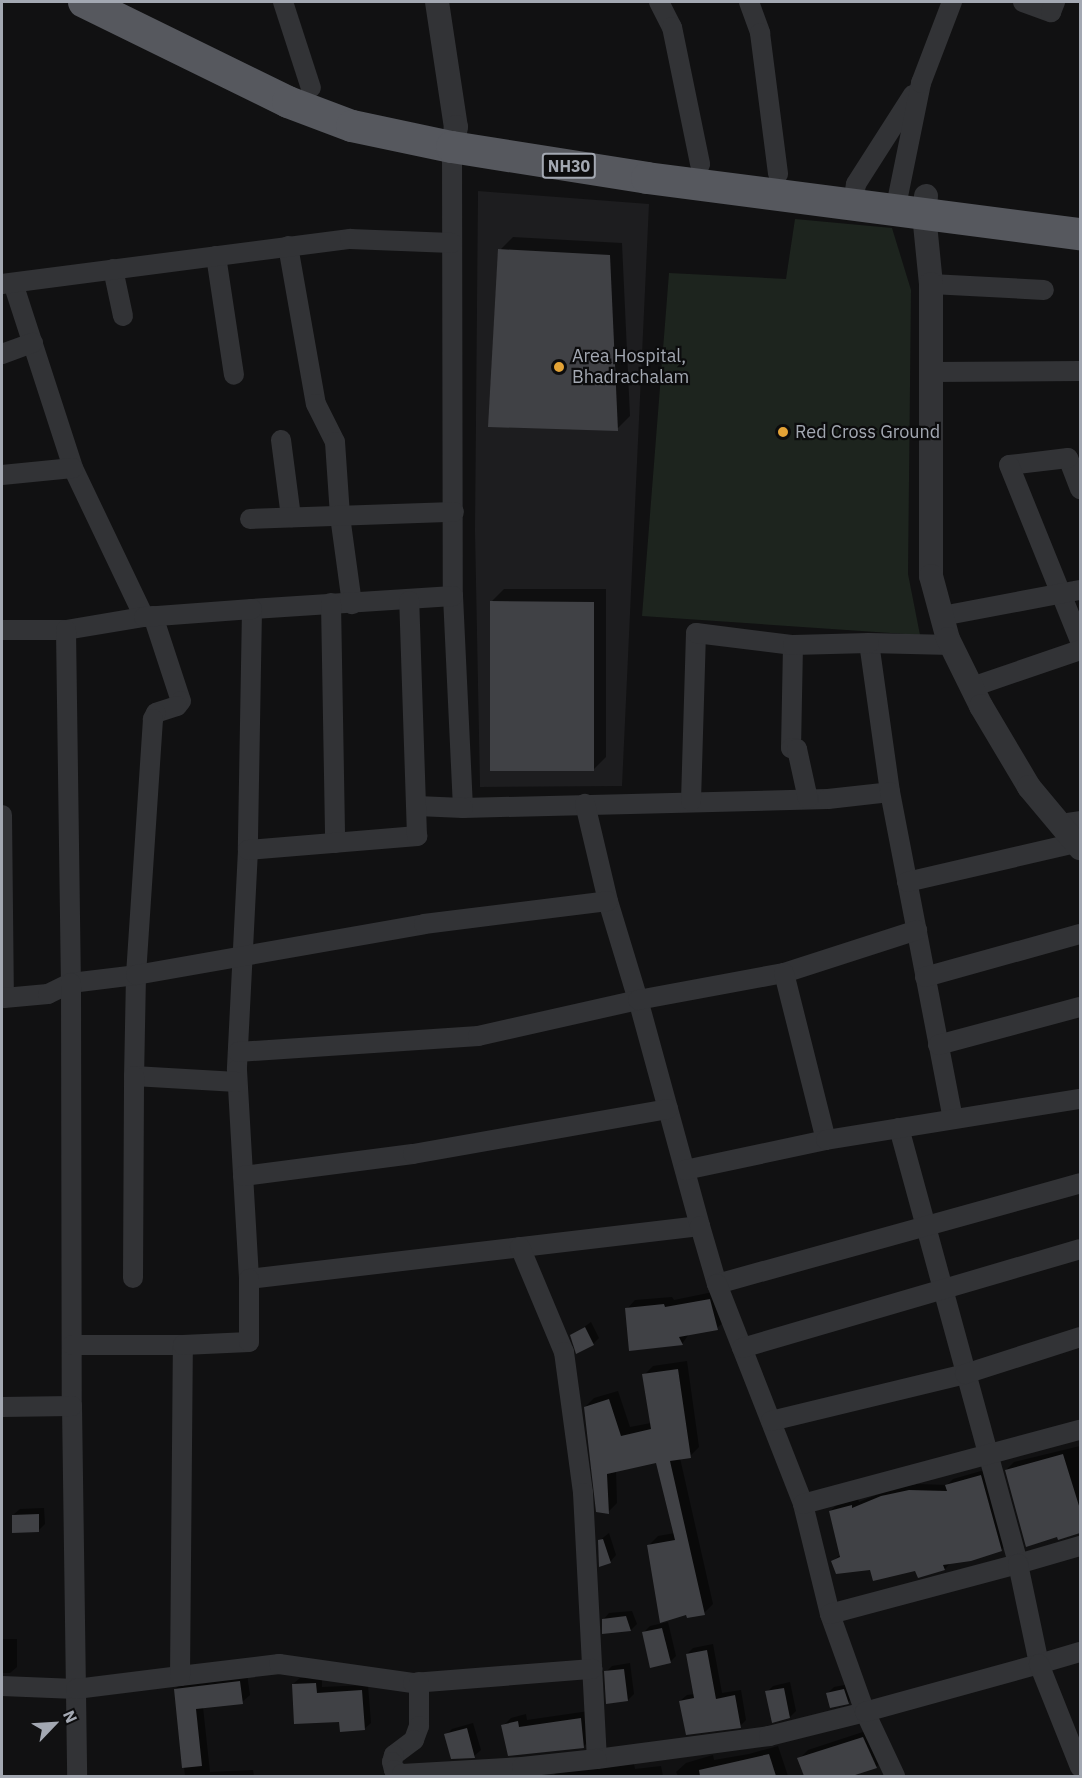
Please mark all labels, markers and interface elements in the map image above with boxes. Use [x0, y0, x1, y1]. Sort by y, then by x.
road number: NH30 [540, 153, 598, 179]
place label: Area Hospital, Bhadrachalam [572, 346, 689, 388]
marker: Area Hospital, Bhadrachalam [550, 358, 568, 376]
place label: Red Cross Ground [795, 421, 940, 443]
marker: Red Cross Ground [776, 425, 790, 439]
north arrow [24, 1694, 84, 1754]
text: N [59, 1707, 82, 1726]

